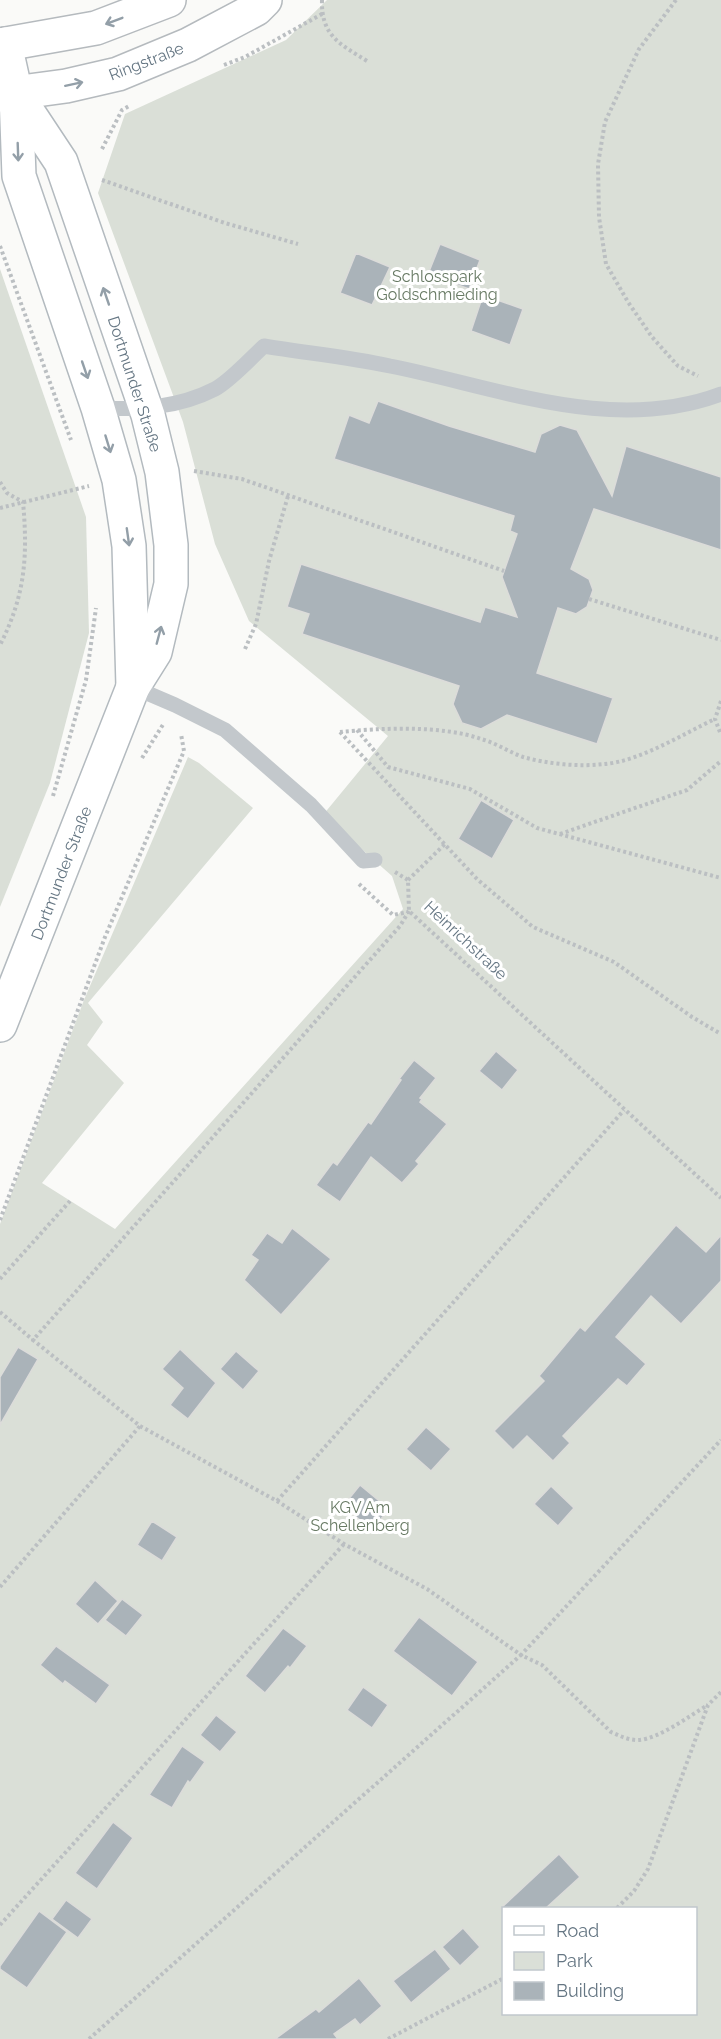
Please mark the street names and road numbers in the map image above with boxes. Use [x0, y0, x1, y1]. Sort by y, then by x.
street label: Ringstraße [106, 39, 186, 84]
street label: Dortmunder Straße [104, 314, 165, 454]
street label: Dortmunder Straße [27, 804, 96, 943]
street label: Heinrichstraße [420, 897, 511, 984]

